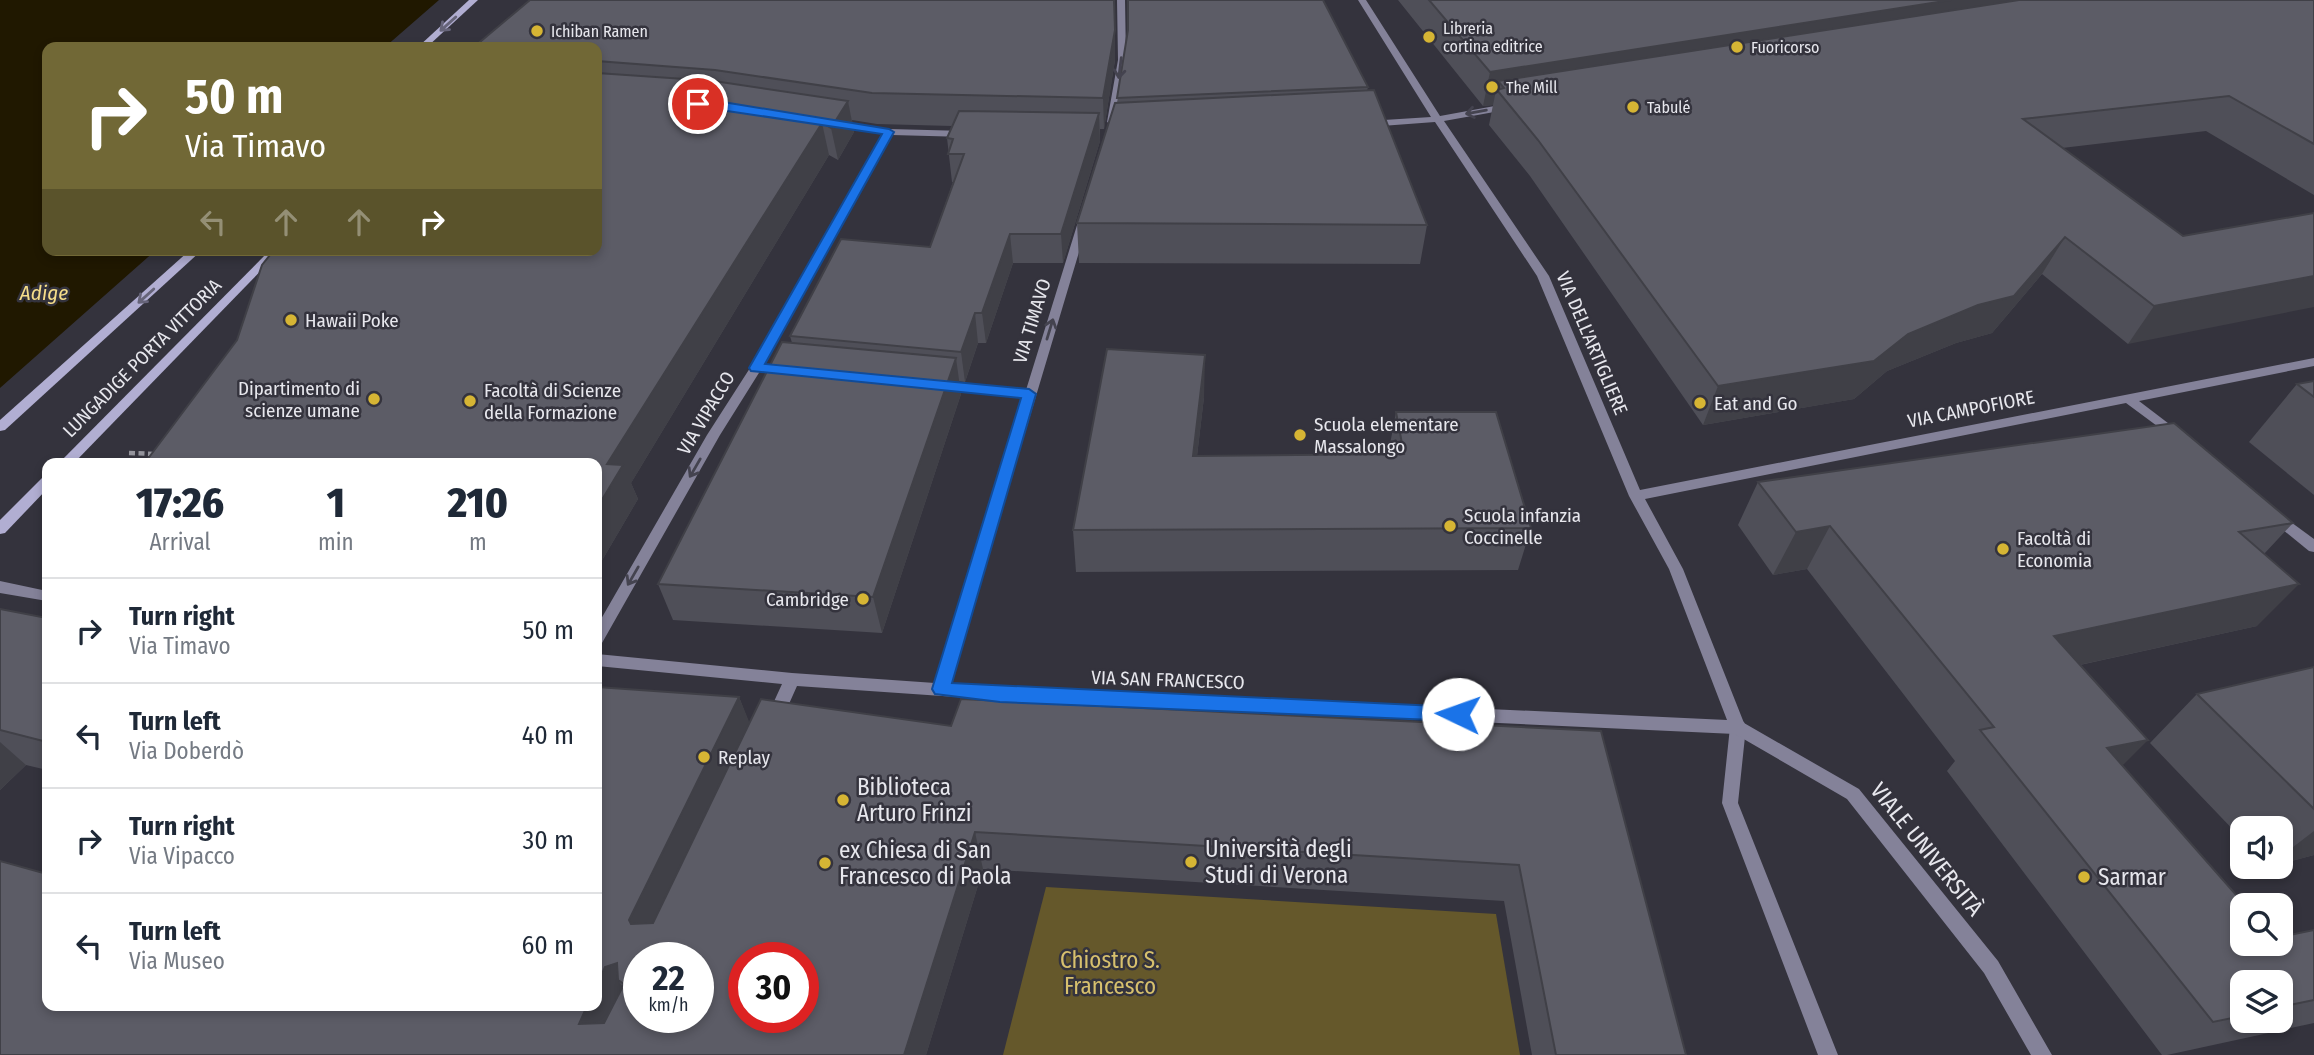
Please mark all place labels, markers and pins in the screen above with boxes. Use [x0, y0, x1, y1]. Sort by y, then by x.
place label: Libreria cortina editrice [1443, 19, 1543, 56]
place label: Ichiban Ramen [551, 22, 648, 41]
marker: Ichiban Ramen [529, 23, 545, 39]
marker: Libreria cortina editrice [1421, 29, 1437, 45]
place label: Fuoricorso [1751, 38, 1819, 57]
marker: Fuoricorso [1729, 39, 1745, 55]
pin [668, 74, 728, 134]
place label: The Mill [1506, 78, 1557, 97]
marker: The Mill [1484, 79, 1500, 95]
place label: Tabulé [1647, 98, 1690, 117]
marker: Tabulé [1625, 99, 1641, 115]
place label: Hawaii Poke [305, 309, 399, 332]
marker: Hawaii Poke [283, 312, 299, 328]
place label: Dipartimento di scienze umane [238, 377, 360, 422]
place label: Facoltà di Scienze della Formazione [484, 379, 621, 424]
marker: Dipartimento di scienze umane [366, 391, 382, 407]
place label: Eat and Go [1714, 392, 1798, 415]
marker: Facoltà di Scienze della Formazione [462, 393, 478, 409]
marker: Eat and Go [1692, 395, 1708, 411]
place label: Scuola elementare Massalongo [1314, 413, 1459, 458]
marker: Scuola elementare Massalongo [1292, 427, 1308, 443]
place label: Scuola infanzia Coccinelle [1464, 504, 1581, 549]
marker: Scuola infanzia Coccinelle [1442, 518, 1458, 534]
place label: Facoltà di Economia [2017, 527, 2092, 572]
marker: Facoltà di Economia [1995, 541, 2011, 557]
place label: Cambridge [766, 588, 849, 611]
marker: Cambridge [855, 591, 871, 607]
place label: Replay [718, 746, 771, 769]
marker: Replay [696, 749, 712, 765]
place label: Biblioteca Arturo Frinzi [857, 773, 972, 827]
marker: Biblioteca Arturo Frinzi [835, 792, 851, 808]
place label: Università degli Studi di Verona [1205, 835, 1352, 889]
place label: ex Chiesa di San Francesco di Paola [839, 836, 1011, 890]
marker: Università degli Studi di Verona [1183, 854, 1199, 870]
marker: ex Chiesa di San Francesco di Paola [817, 855, 833, 871]
place label: Sarmar [2098, 863, 2166, 891]
marker: Sarmar [2076, 869, 2092, 885]

